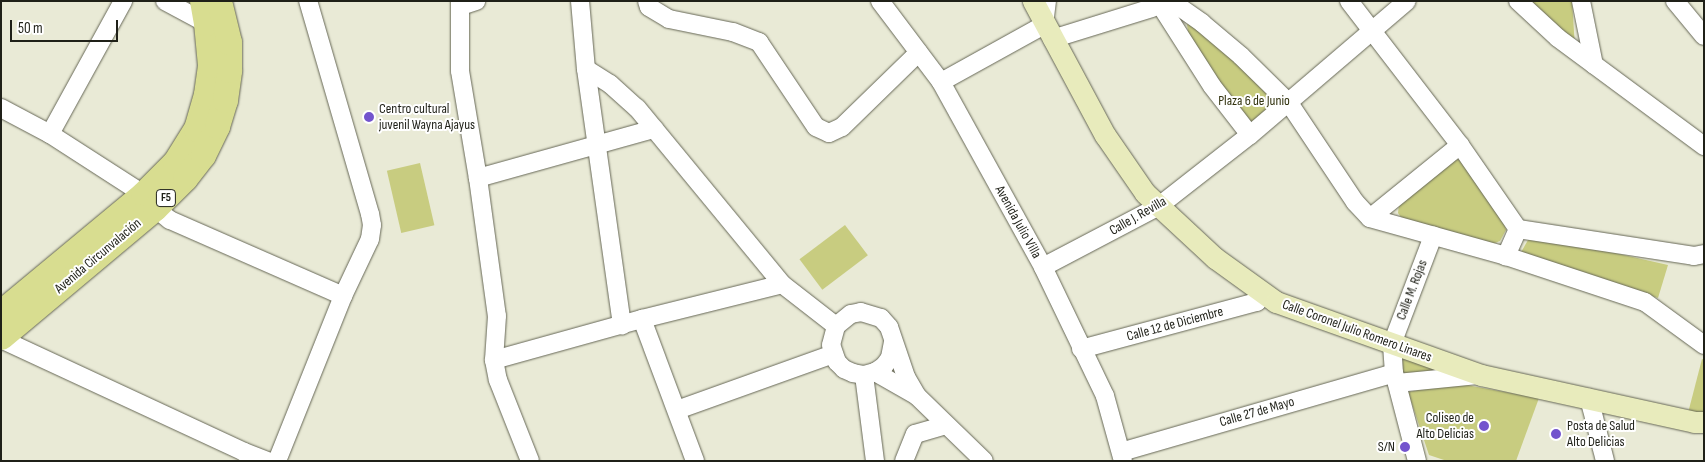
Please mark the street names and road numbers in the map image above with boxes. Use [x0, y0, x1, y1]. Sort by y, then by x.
street label: Avenida Julio Villa [991, 183, 1045, 261]
road number: F5 [155, 188, 177, 208]
street label: Calle J. Revilla [1107, 193, 1169, 239]
street label: Avenida Circunvalación [51, 215, 145, 297]
street label: Calle M. Rojas [1393, 257, 1431, 323]
street label: Calle Coronel Julio Romero Linares [1280, 296, 1434, 366]
street label: Calle 12 de Diciembre [1125, 303, 1225, 345]
street label: Calle 27 de Mayo [1218, 393, 1296, 431]

